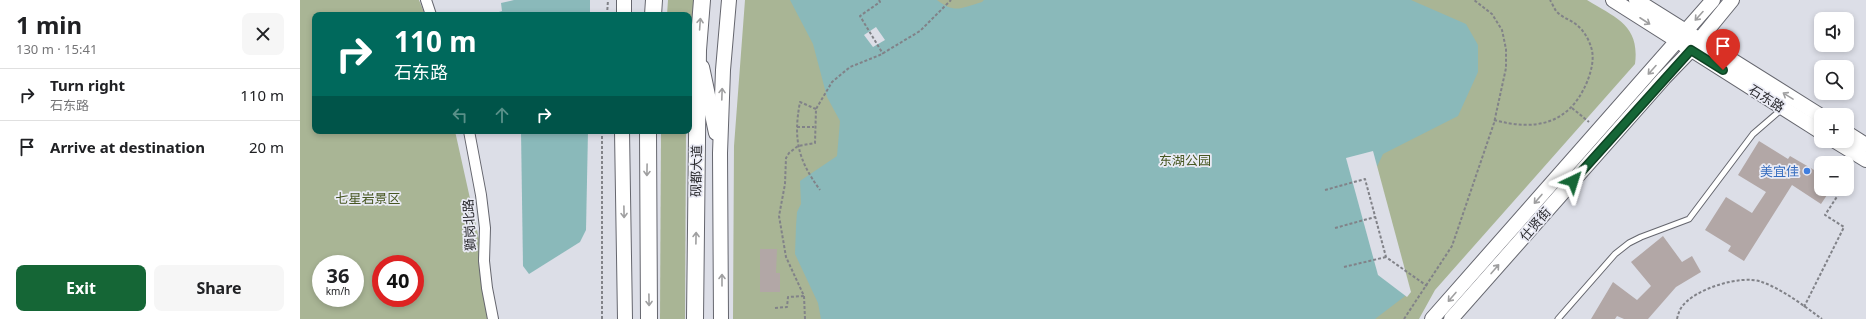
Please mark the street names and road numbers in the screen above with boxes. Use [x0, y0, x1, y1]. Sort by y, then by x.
street label: 石东路 [1746, 80, 1788, 116]
street label: 砚都大道 [687, 145, 705, 197]
street label: 獅岗北路 [459, 199, 479, 251]
street label: 仕贤街 [1515, 203, 1555, 245]

